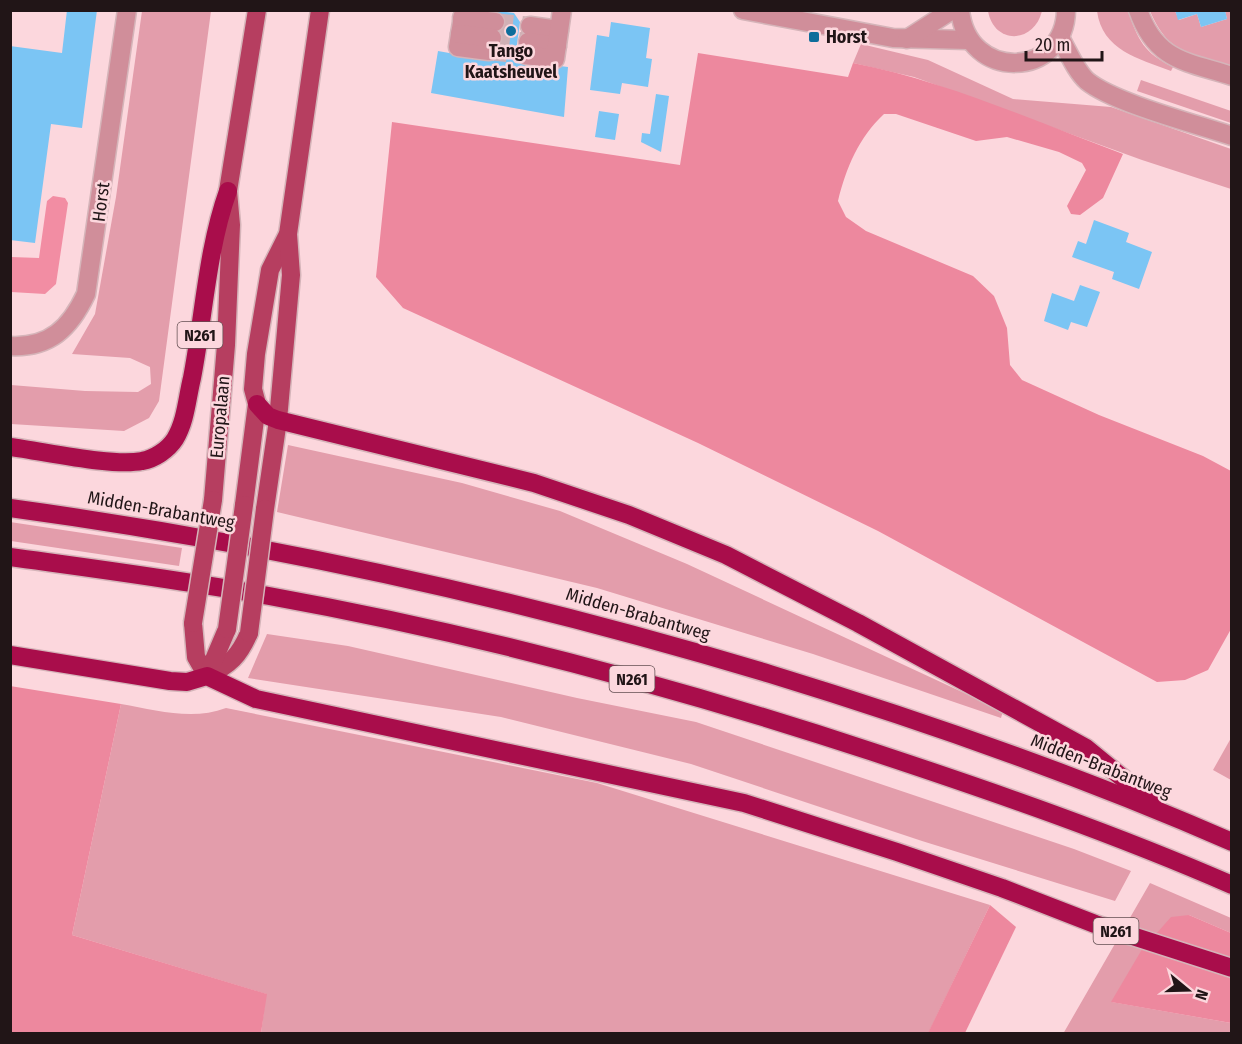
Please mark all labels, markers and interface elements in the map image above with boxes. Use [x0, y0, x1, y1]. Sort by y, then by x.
marker: Tango Kaatsheuvel [504, 24, 518, 38]
scale bar [1026, 24, 1102, 62]
place label: Horst [826, 26, 868, 48]
marker: Horst [807, 30, 821, 44]
text: 20 m [1035, 34, 1070, 56]
place label: Tango Kaatsheuvel [465, 40, 557, 83]
street label: Horst [88, 181, 114, 223]
road number: N261 [178, 322, 222, 348]
street label: Europalaan [205, 375, 235, 459]
street label: Midden-Brabantweg [86, 486, 237, 534]
street label: Midden-Brabantweg [563, 583, 713, 645]
road number: N261 [610, 666, 654, 692]
street label: Midden-Brabantweg [1028, 729, 1175, 803]
road number: N261 [1094, 918, 1138, 944]
north arrow [1158, 960, 1218, 1020]
text: N [1191, 987, 1212, 1002]

